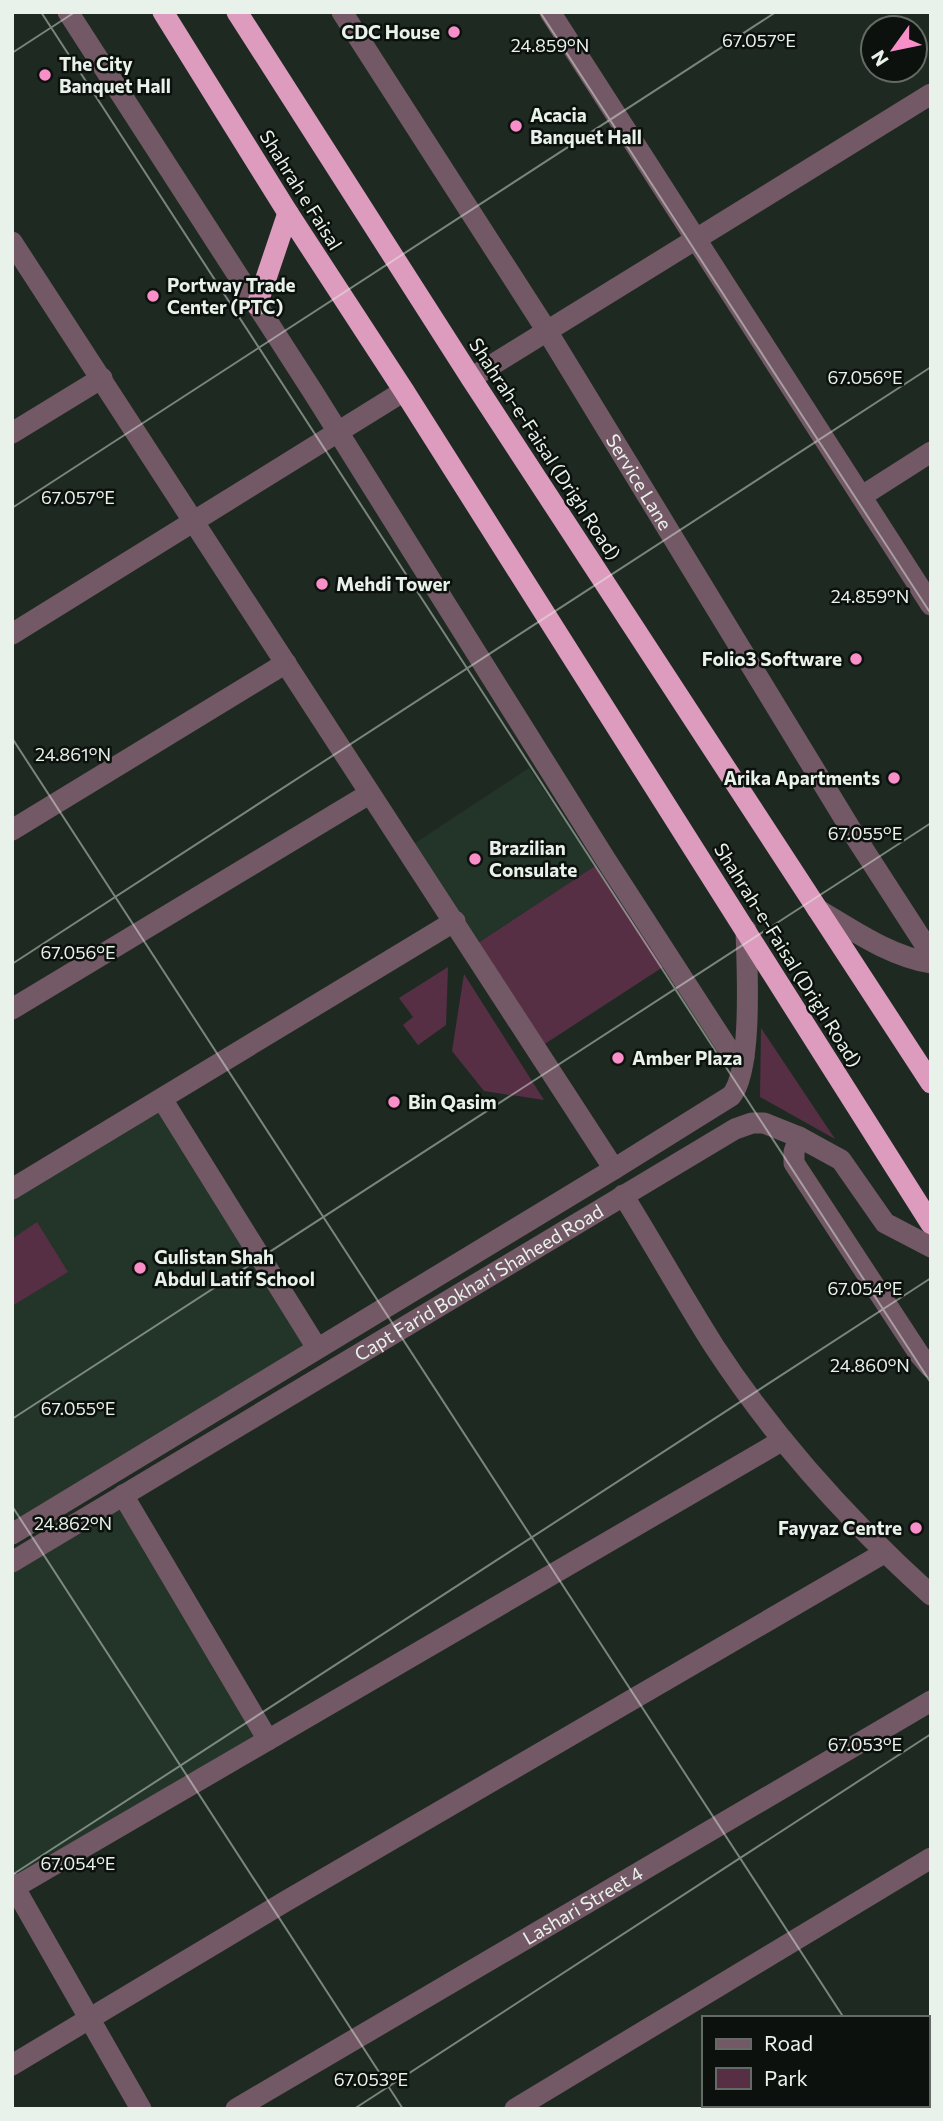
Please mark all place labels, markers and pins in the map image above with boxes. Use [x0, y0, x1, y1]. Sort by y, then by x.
place label: CDC House [341, 20, 440, 43]
marker: CDC House [446, 24, 462, 40]
place label: The City Banquet Hall [59, 52, 171, 97]
marker: The City Banquet Hall [37, 67, 53, 83]
place label: Acacia Banquet Hall [530, 103, 642, 148]
marker: Acacia Banquet Hall [508, 118, 524, 134]
place label: Portway Trade Center (PTC) [167, 273, 296, 318]
marker: Portway Trade Center (PTC) [145, 288, 161, 304]
place label: Mehdi Tower [336, 572, 450, 595]
marker: Mehdi Tower [314, 576, 330, 592]
place label: Folio3 Software [702, 647, 842, 670]
marker: Folio3 Software [848, 651, 864, 667]
place label: Arika Apartments [723, 766, 880, 789]
marker: Arika Apartments [886, 770, 902, 786]
place label: Brazilian Consulate [489, 836, 577, 881]
marker: Brazilian Consulate [467, 851, 483, 867]
place label: Amber Plaza [632, 1046, 742, 1069]
marker: Amber Plaza [610, 1050, 626, 1066]
place label: Bin Qasim [408, 1090, 497, 1113]
marker: Bin Qasim [386, 1094, 402, 1110]
place label: Gulistan Shah Abdul Latif School [154, 1245, 315, 1290]
marker: Gulistan Shah Abdul Latif School [132, 1260, 148, 1276]
place label: Fayyaz Centre [778, 1516, 902, 1539]
marker: Fayyaz Centre [908, 1520, 924, 1536]

